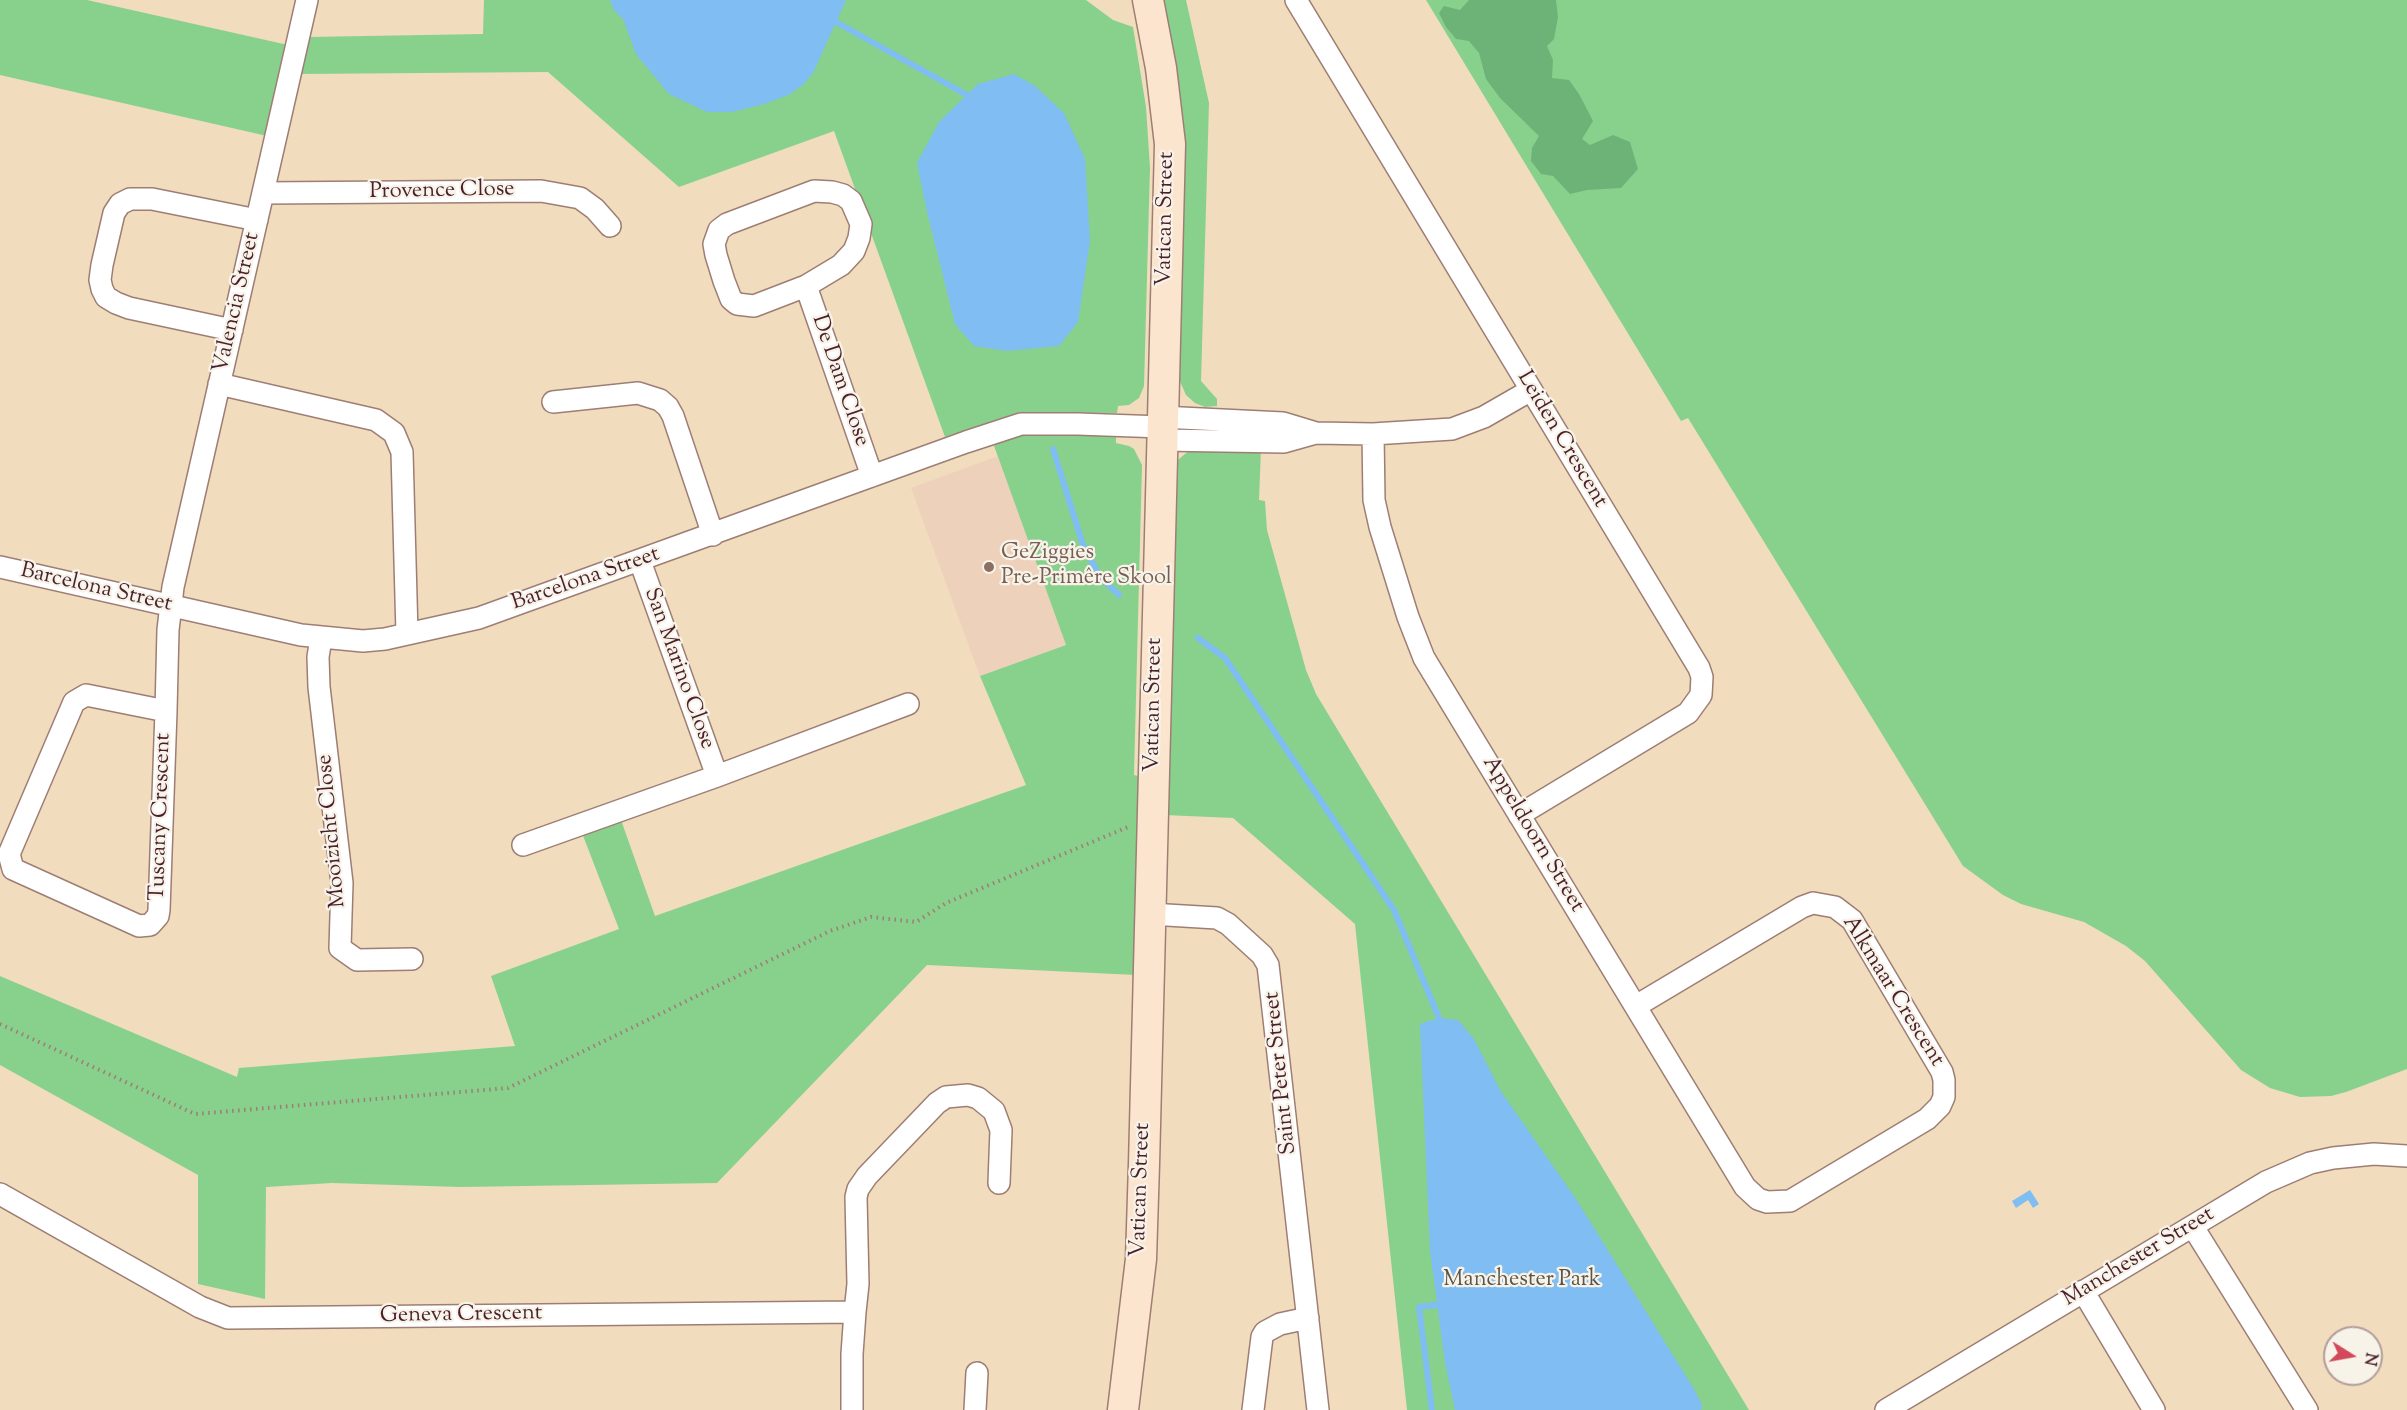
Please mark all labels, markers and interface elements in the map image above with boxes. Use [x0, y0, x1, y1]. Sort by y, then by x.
street label: Vatican Street [1153, 151, 1181, 287]
street label: Provence Close [369, 178, 515, 206]
street label: Valencia Street [209, 230, 267, 376]
street label: De Dam Close [804, 312, 874, 450]
street label: Leiden Crescent [1510, 367, 1612, 513]
place label: GeZiggies Pre-Primêre Skool [1001, 541, 1172, 592]
street label: Barcelona Street [509, 542, 663, 618]
street label: Barcelona Street [18, 559, 174, 619]
marker: GeZiggies Pre-Primêre Skool [982, 560, 996, 574]
street label: San Marino Close [637, 585, 719, 753]
street label: Vatican Street [1141, 637, 1169, 773]
street label: Tuscany Crescent [146, 733, 178, 901]
street label: Appeldoorn Street [1475, 752, 1589, 918]
street label: Mooizicht Close [313, 753, 353, 909]
street label: Alkmaar Crescent [1835, 912, 1949, 1072]
street label: Saint Peter Street [1260, 990, 1304, 1156]
street label: Vatican Street [1126, 1122, 1158, 1258]
street label: Manchester Street [2058, 1202, 2220, 1314]
park label: Manchester Park [1443, 1268, 1601, 1294]
street label: Geneva Crescent [380, 1301, 542, 1331]
north arrow [2323, 1326, 2383, 1386]
text: N [2357, 1351, 2382, 1368]

